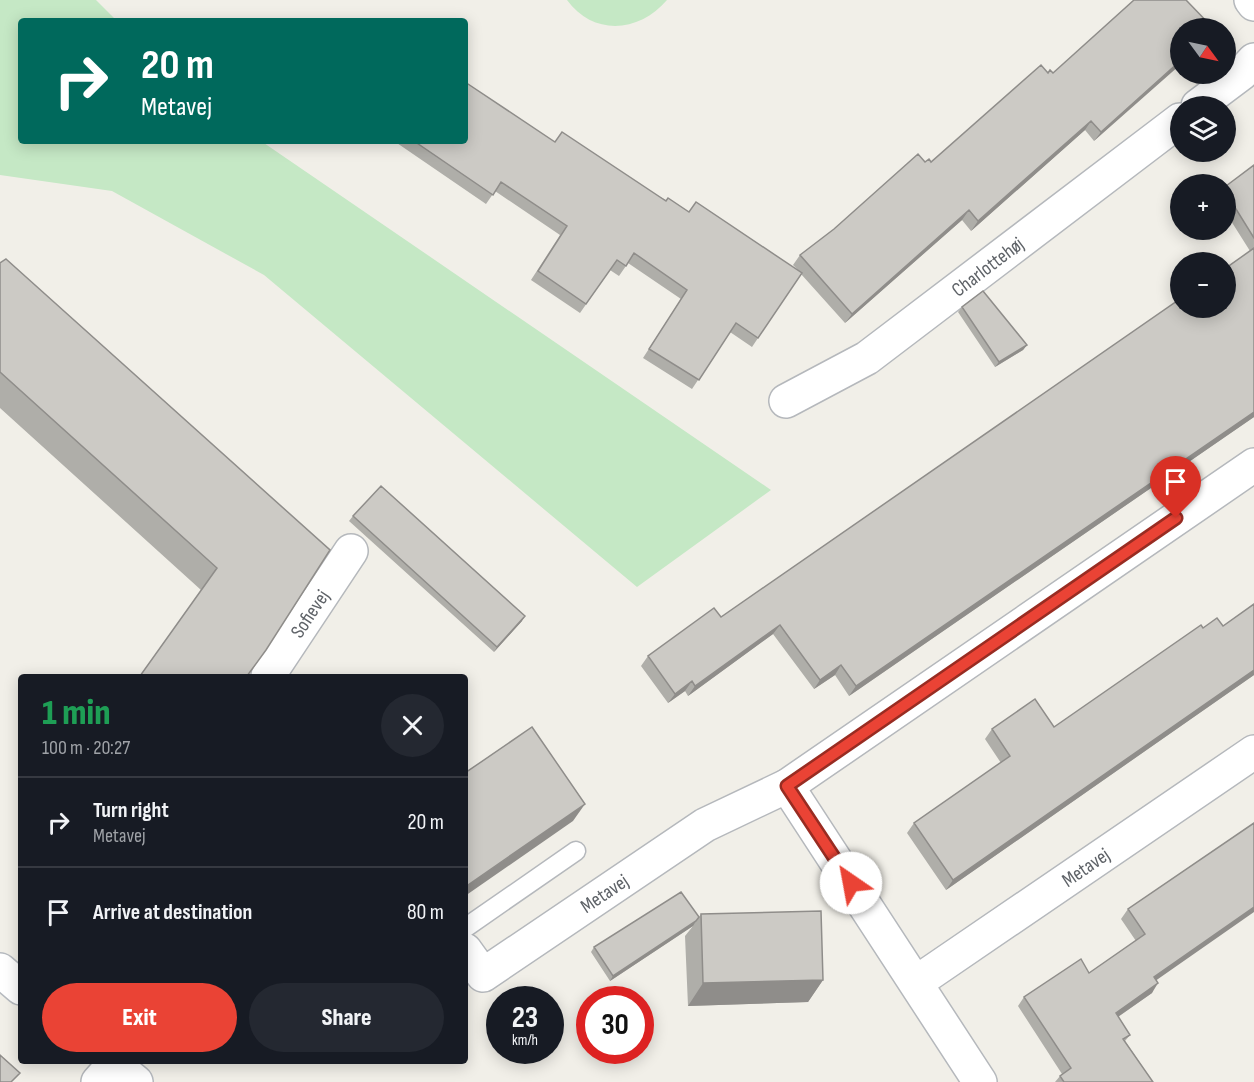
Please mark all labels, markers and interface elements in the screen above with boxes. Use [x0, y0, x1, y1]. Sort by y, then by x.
north arrow [1170, 18, 1236, 84]
map controls [1170, 18, 1236, 318]
text: 20 m [141, 40, 214, 91]
icon: right [42, 42, 120, 120]
text: Metavej [141, 91, 212, 123]
button: layers [1170, 96, 1236, 162]
button: + [1170, 174, 1236, 240]
street label: Charlottehøj [947, 232, 1029, 302]
button: − [1170, 252, 1236, 318]
pin [1150, 456, 1201, 518]
icon: arrive [1159, 465, 1192, 498]
street label: Sofievej [286, 585, 335, 643]
text: 1 min [42, 692, 110, 735]
button: close [381, 694, 444, 757]
text: 100 m · 20:27 [42, 736, 130, 760]
text: Turn right [93, 797, 169, 824]
icon: right [42, 806, 75, 839]
text: 20 m [408, 809, 444, 836]
text: Metavej [93, 824, 146, 848]
street label: Metavej [1058, 843, 1115, 893]
position arrow [819, 851, 883, 915]
street label: Metavej [576, 869, 633, 919]
icon: arrive [42, 896, 75, 929]
text: Arrive at destination [93, 899, 252, 926]
text: 80 m [407, 899, 444, 926]
button: Exit [42, 983, 237, 1052]
button: Share [249, 983, 444, 1052]
speed limit sign: 30 [576, 986, 654, 1064]
text: 23 [512, 1000, 538, 1036]
text: km/h [512, 1031, 538, 1050]

